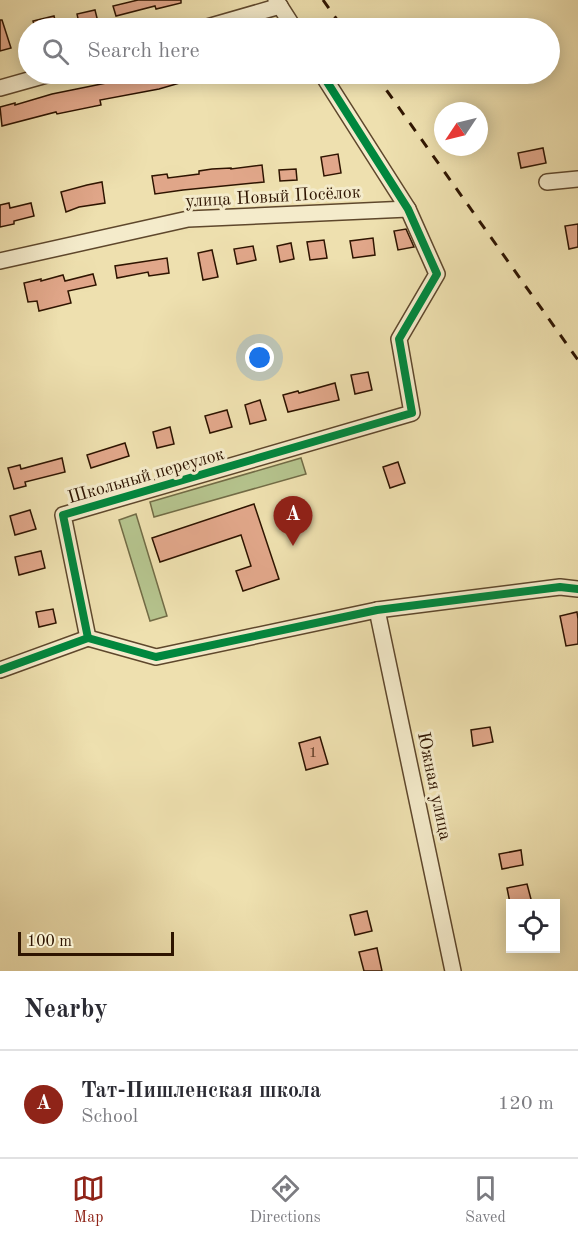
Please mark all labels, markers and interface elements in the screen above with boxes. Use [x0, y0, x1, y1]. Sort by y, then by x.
search box [18, 18, 560, 84]
icon: search [39, 35, 72, 68]
text: Search here [87, 40, 200, 62]
north arrow [434, 102, 488, 156]
street label: улица Новый Посёлок [185, 183, 361, 211]
your location [245, 343, 274, 372]
street label: Школьный переулок [66, 445, 226, 507]
pin: A [274, 496, 312, 546]
street label: Южная улица [414, 730, 454, 842]
house number: 1 [309, 746, 317, 761]
map controls [506, 899, 560, 953]
button: locate [506, 899, 560, 953]
scale bar [18, 929, 174, 956]
text: 100 m [27, 934, 72, 950]
text: Nearby [24, 997, 108, 1023]
text: Тат-Пишленская школа [81, 1080, 321, 1102]
text: A [36, 1094, 51, 1114]
text: 120 m [498, 1094, 554, 1114]
text: School [81, 1107, 138, 1127]
tab: Map [72, 1172, 105, 1228]
tab: Directions [250, 1172, 321, 1228]
tab: Saved [465, 1172, 506, 1228]

